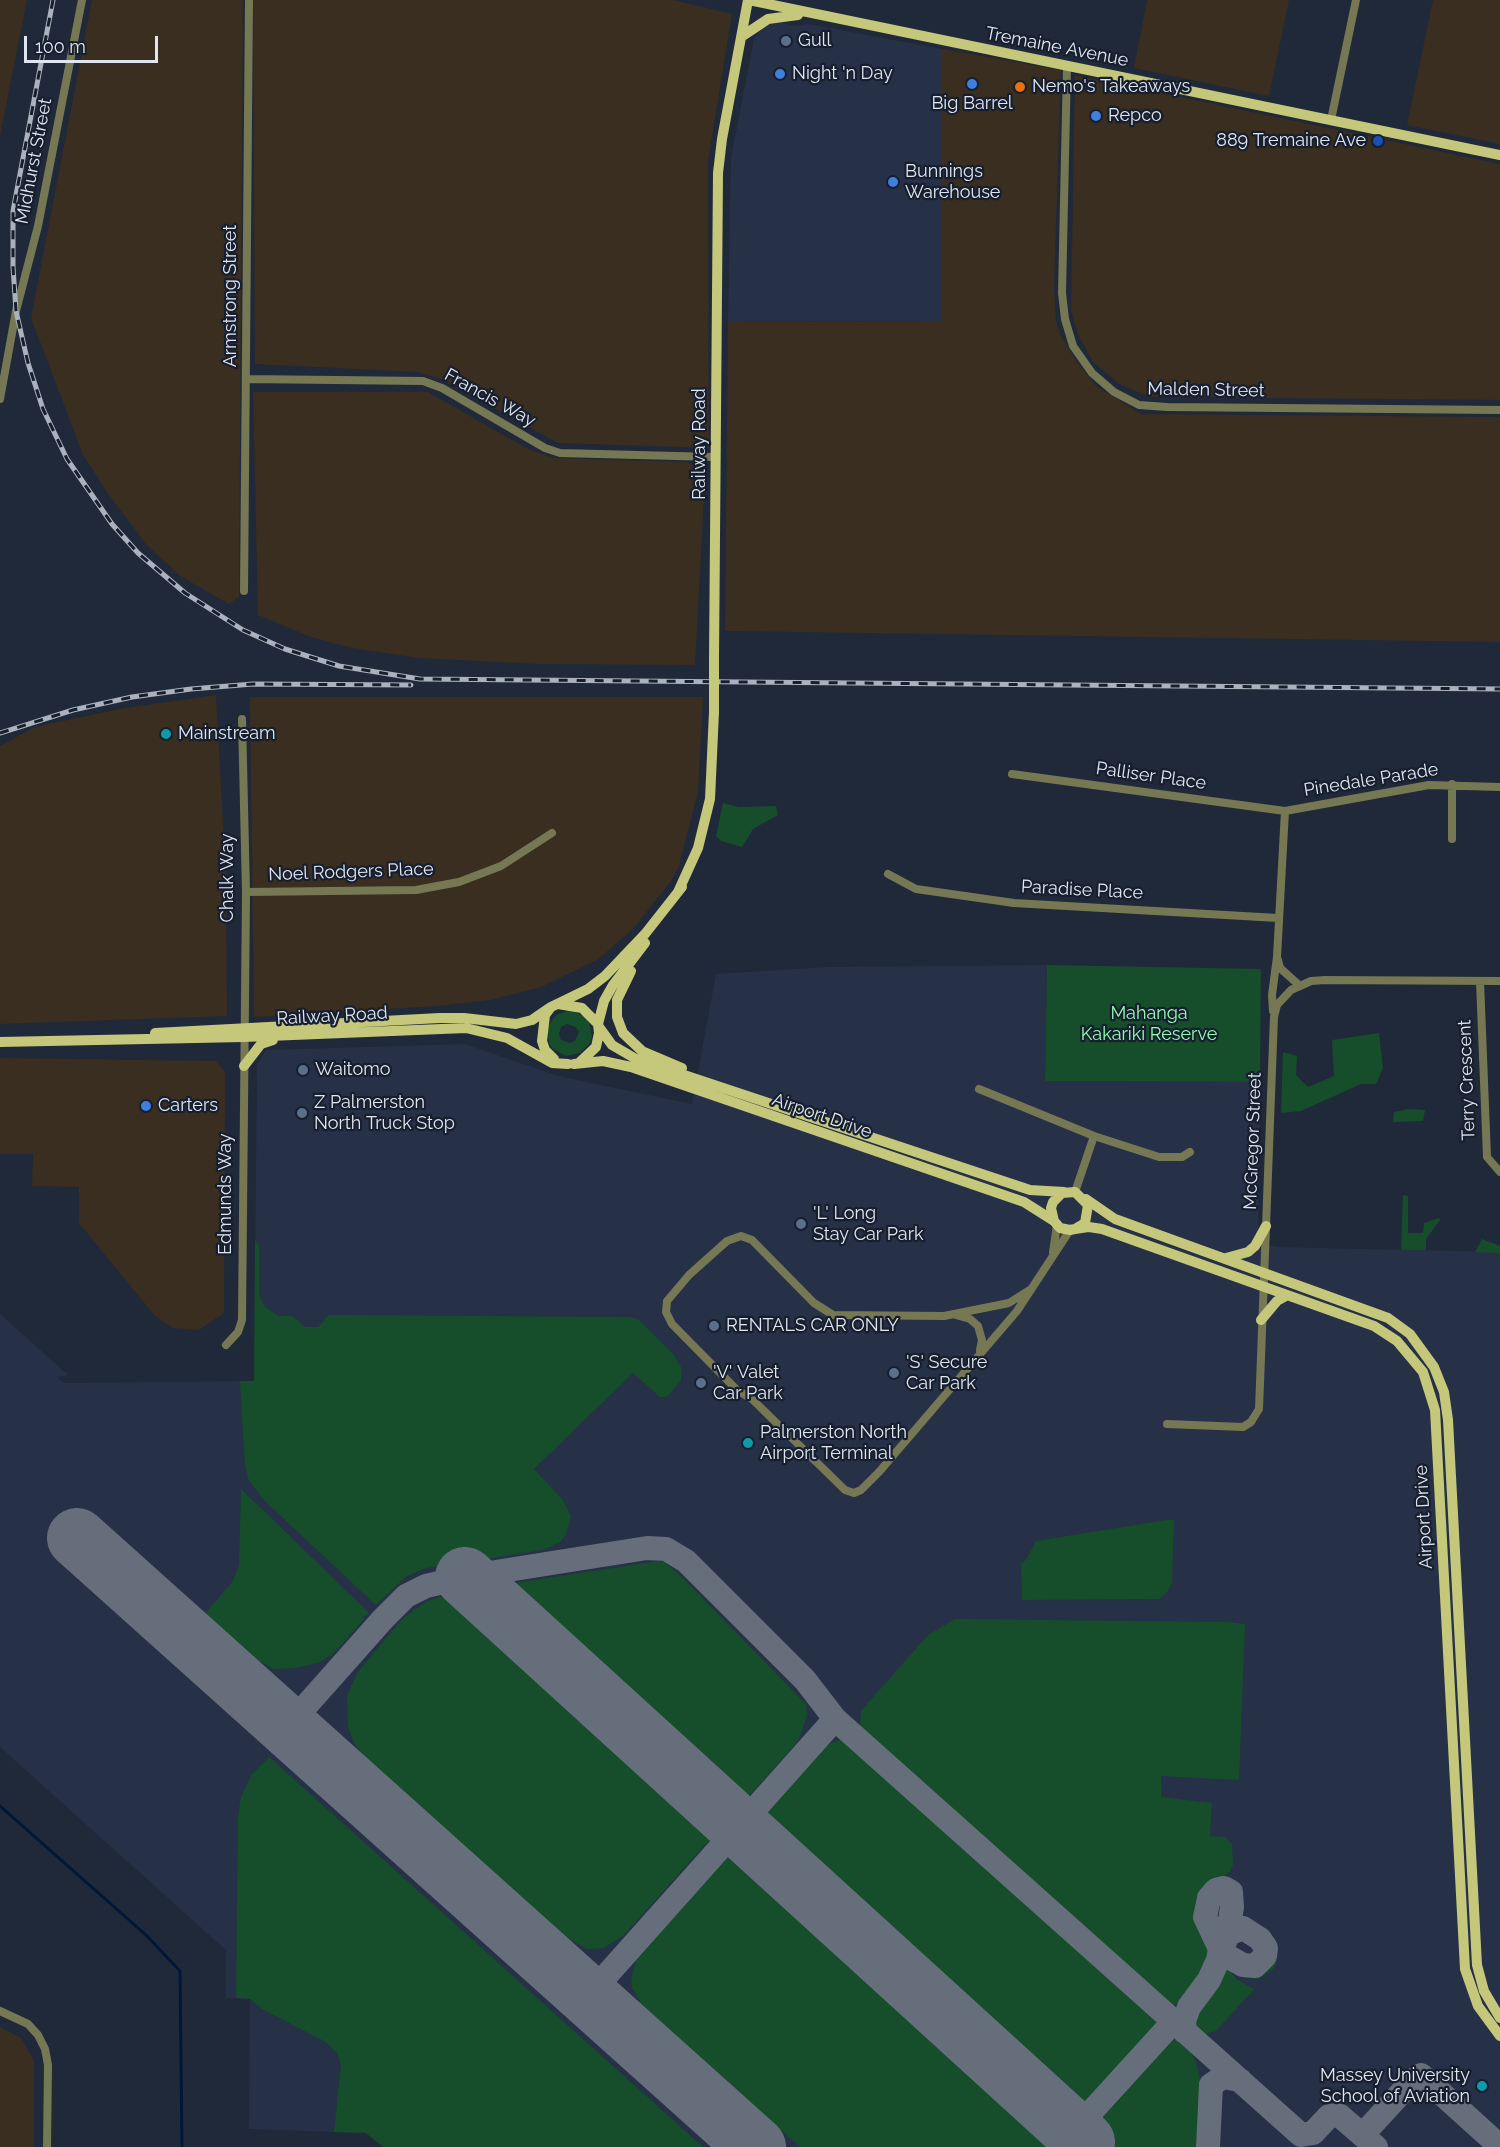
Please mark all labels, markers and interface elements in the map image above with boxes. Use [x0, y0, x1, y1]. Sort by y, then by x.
street label: Tremaine Avenue [984, 23, 1130, 71]
scale bar [27, 24, 160, 62]
place label: Gull [798, 30, 831, 52]
marker: Gull [779, 34, 793, 48]
text: 100 m [35, 36, 86, 57]
place label: Night 'n Day [792, 63, 893, 85]
marker: Night 'n Day [773, 67, 787, 81]
place label: Nemo's Takeaways [1032, 76, 1190, 98]
marker: Big Barrel [965, 77, 979, 91]
marker: Nemo's Takeaways [1013, 80, 1027, 94]
place label: Big Barrel [931, 93, 1013, 115]
street label: Midhurst Street [11, 96, 57, 226]
place label: Repco [1108, 105, 1162, 127]
marker: Repco [1089, 109, 1103, 123]
place label: 889 Tremaine Ave [1216, 130, 1366, 152]
marker: 889 Tremaine Ave [1371, 134, 1385, 148]
place label: Bunnings Warehouse [905, 161, 1000, 204]
marker: Bunnings Warehouse [886, 175, 900, 189]
street label: Armstrong Street [220, 225, 242, 367]
street label: Francis Way [441, 364, 539, 432]
street label: Malden Street [1147, 378, 1265, 402]
street label: Railway Road [689, 388, 711, 500]
place label: Mainstream [178, 723, 276, 745]
marker: Mainstream [159, 727, 173, 741]
street label: Palliser Place [1095, 758, 1207, 794]
street label: Pinedale Parade [1302, 759, 1440, 801]
street label: Chalk Way [217, 834, 239, 922]
street label: Noel Rodgers Place [268, 858, 434, 886]
street label: Paradise Place [1020, 876, 1144, 904]
street label: Railway Road [276, 1002, 388, 1030]
park label: Mahanga Kakariki Reserve [1081, 1003, 1217, 1046]
street label: Terry Crescent [1454, 1019, 1480, 1141]
place label: Waitomo [315, 1059, 390, 1081]
marker: Waitomo [296, 1063, 310, 1077]
street label: McGregor Street [1240, 1072, 1266, 1210]
street label: Airport Drive [769, 1089, 875, 1143]
place label: Z Palmerston North Truck Stop [314, 1092, 455, 1134]
place label: Carters [158, 1095, 218, 1117]
marker: Carters [139, 1099, 153, 1113]
marker: Z Palmerston North Truck Stop [295, 1106, 309, 1120]
street label: Edmunds Way [215, 1133, 237, 1255]
place label: 'L' Long Stay Car Park [813, 1203, 923, 1246]
marker: 'L' Long Stay Car Park [794, 1217, 808, 1231]
place label: RENTALS CAR ONLY [726, 1315, 899, 1337]
marker: RENTALS CAR ONLY [707, 1319, 721, 1333]
place label: 'S' Secure Car Park [906, 1352, 987, 1394]
place label: 'V' Valet Car Park [713, 1362, 783, 1404]
marker: 'S' Secure Car Park [887, 1366, 901, 1380]
marker: 'V' Valet Car Park [694, 1376, 708, 1390]
place label: Palmerston North Airport Terminal [760, 1422, 907, 1464]
marker: Palmerston North Airport Terminal [741, 1436, 755, 1450]
street label: Airport Drive [1410, 1464, 1438, 1570]
place label: Massey University School of Aviation [1320, 2065, 1470, 2108]
marker: Massey University School of Aviation [1475, 2079, 1489, 2093]

